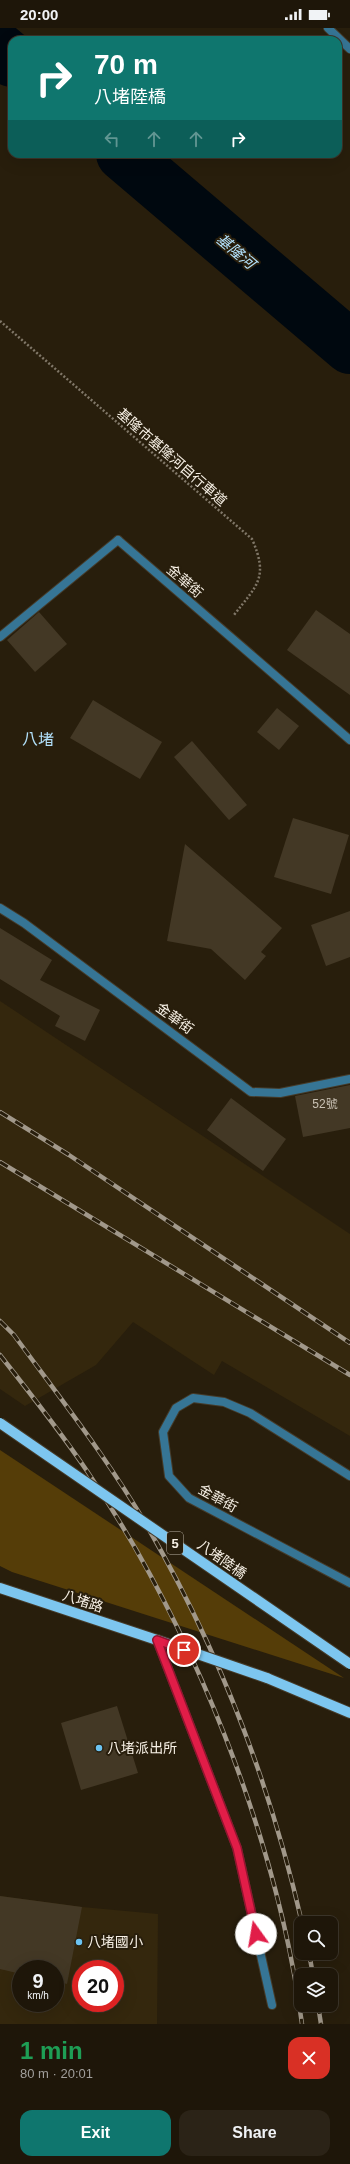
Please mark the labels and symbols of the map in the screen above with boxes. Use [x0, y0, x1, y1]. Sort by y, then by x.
water label: 基隆河 [213, 230, 261, 274]
street label: 基隆市基隆河自行車道 [114, 405, 230, 509]
street label: 金華街 [164, 561, 206, 601]
district label: 八堵 [22, 731, 54, 748]
street label: 金華街 [153, 999, 197, 1037]
house number: 52號 [312, 1097, 338, 1111]
street label: 金華街 [196, 1481, 240, 1515]
road number: 5 [167, 1532, 183, 1554]
street label: 八堵陸橋 [194, 1536, 250, 1582]
street label: 八堵路 [61, 1587, 105, 1615]
pin [167, 1633, 201, 1667]
place label: 八堵派出所 [107, 1740, 177, 1756]
marker: 八堵派出所 [94, 1743, 104, 1753]
position arrow [235, 1913, 277, 1955]
place label: 八堵國小 [87, 1934, 143, 1950]
marker: 八堵國小 [74, 1937, 84, 1947]
speed limit sign: 20 [72, 1960, 124, 2012]

